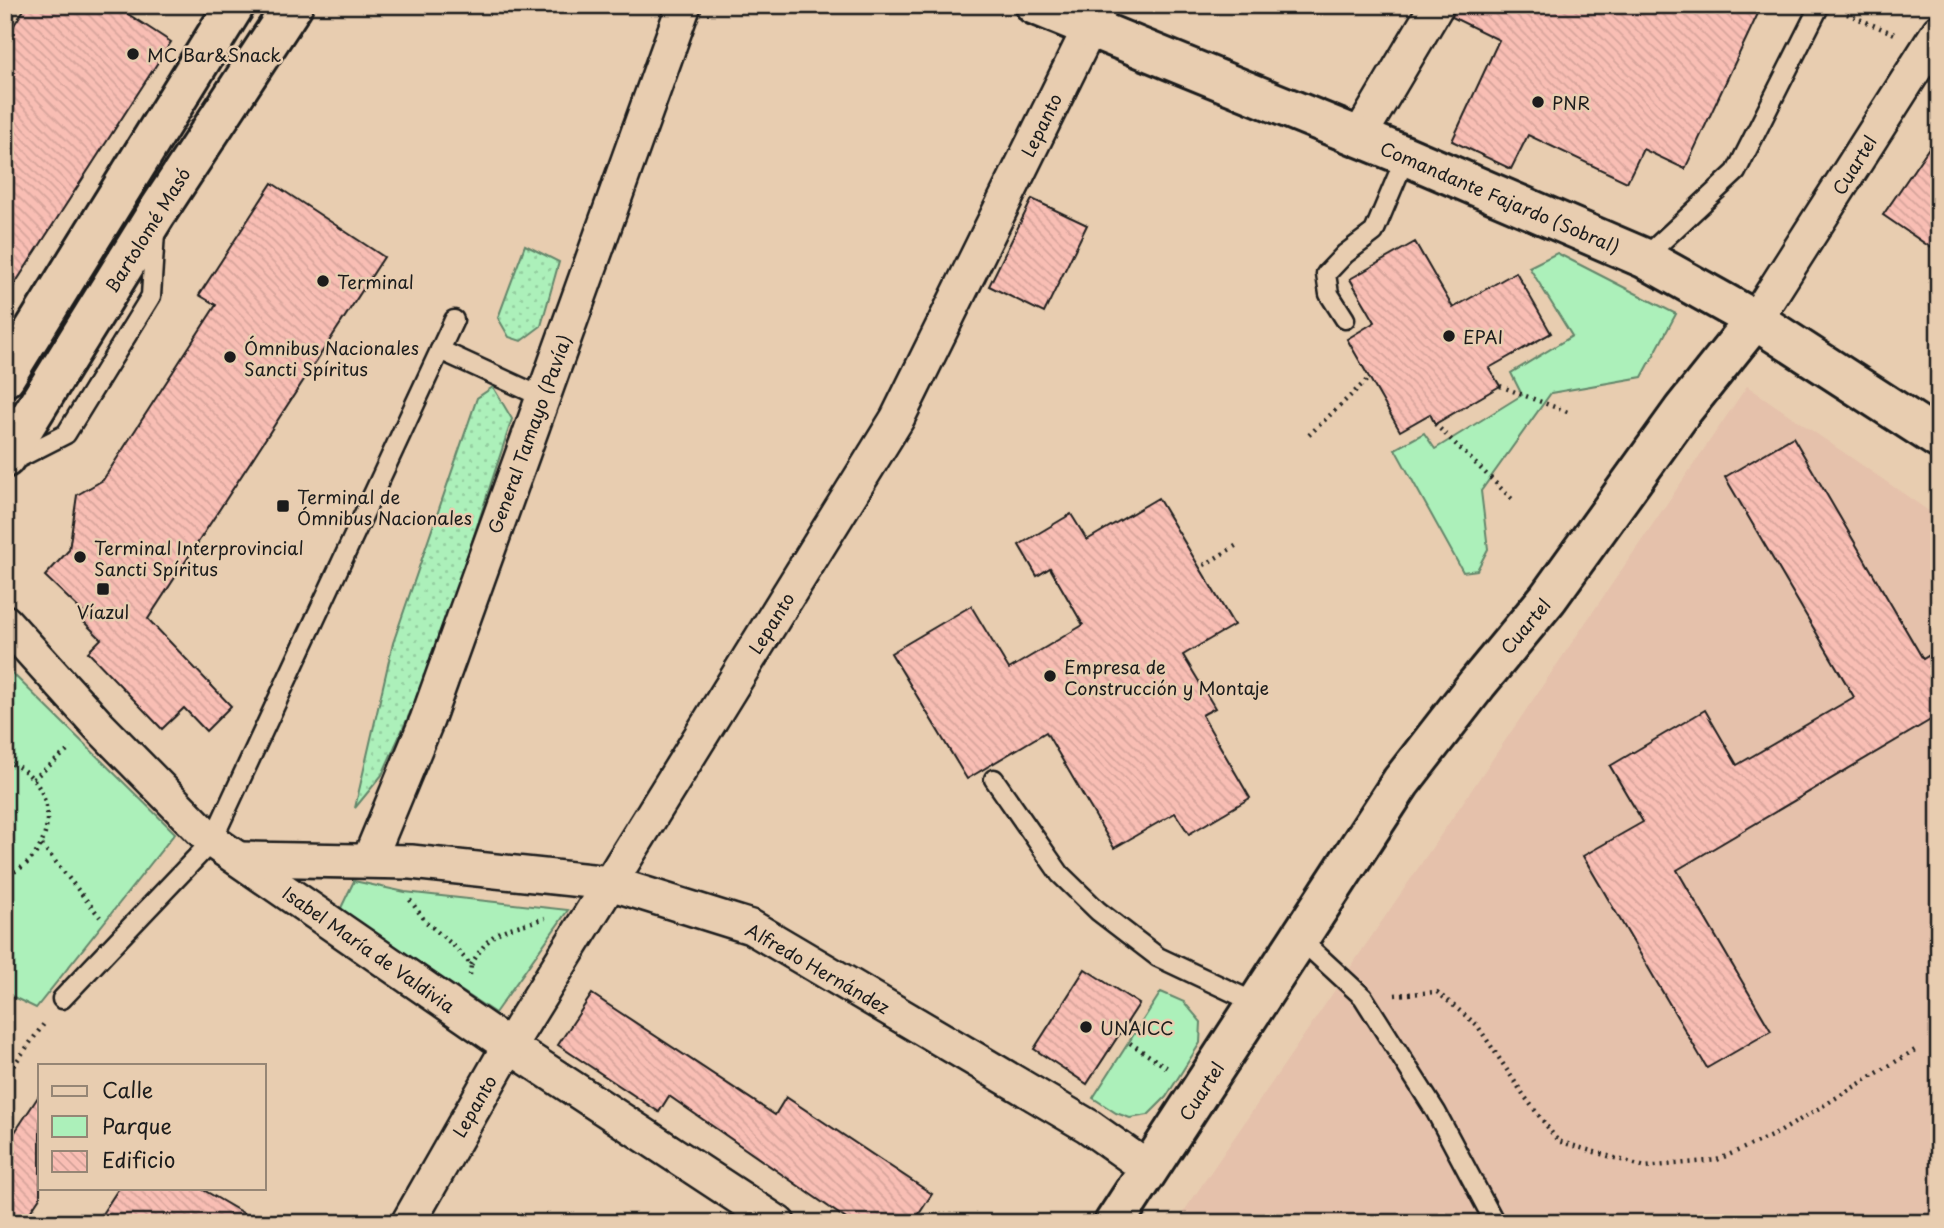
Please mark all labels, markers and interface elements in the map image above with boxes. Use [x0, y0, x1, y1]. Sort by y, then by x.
place label: MC Bar&Snack [147, 41, 281, 68]
marker: MC Bar&Snack [125, 46, 141, 62]
street label: Lepanto [1014, 88, 1068, 162]
place label: PNR [1552, 89, 1590, 116]
marker: PNR [1530, 94, 1546, 110]
street label: Cuartel [1825, 130, 1883, 200]
street label: Comandante Fajardo (Sobral) [1376, 134, 1624, 260]
street label: Bartolomé Masó [98, 162, 196, 298]
place label: Terminal [337, 268, 414, 295]
marker: Terminal [315, 273, 331, 289]
place label: EPAI [1463, 323, 1503, 350]
marker: EPAI [1441, 328, 1457, 344]
street label: General Tamayo (Pavía) [480, 331, 578, 537]
place label: Ómnibus Nacionales Sancti Spíritus [244, 334, 419, 382]
marker: Ómnibus Nacionales Sancti Spíritus [222, 349, 238, 365]
place label: Terminal de Ómnibus Nacionales [297, 483, 472, 531]
marker: Terminal de Ómnibus Nacionales [275, 498, 291, 514]
place label: Terminal Interprovincial Sancti Spíritus [94, 534, 304, 582]
marker: Terminal Interprovincial Sancti Spíritus [72, 549, 88, 565]
marker: Víazul [95, 581, 111, 597]
street label: Lepanto [742, 587, 800, 659]
street label: Cuartel [1494, 592, 1556, 660]
place label: Víazul [77, 598, 129, 625]
place label: Empresa de Construcción y Montaje [1064, 653, 1269, 701]
marker: Empresa de Construcción y Montaje [1042, 668, 1058, 684]
street label: Isabel María de Valdivia [277, 879, 461, 1019]
street label: Alfredo Hernández [741, 916, 895, 1020]
place label: UNAICC [1100, 1014, 1174, 1041]
marker: UNAICC [1078, 1019, 1094, 1035]
street label: Cuartel [1172, 1056, 1230, 1126]
legend [38, 1064, 266, 1190]
street label: Lepanto [445, 1070, 503, 1142]
text: Calle [102, 1073, 153, 1105]
text: Parque [102, 1109, 172, 1141]
text: Edificio [102, 1143, 175, 1175]

